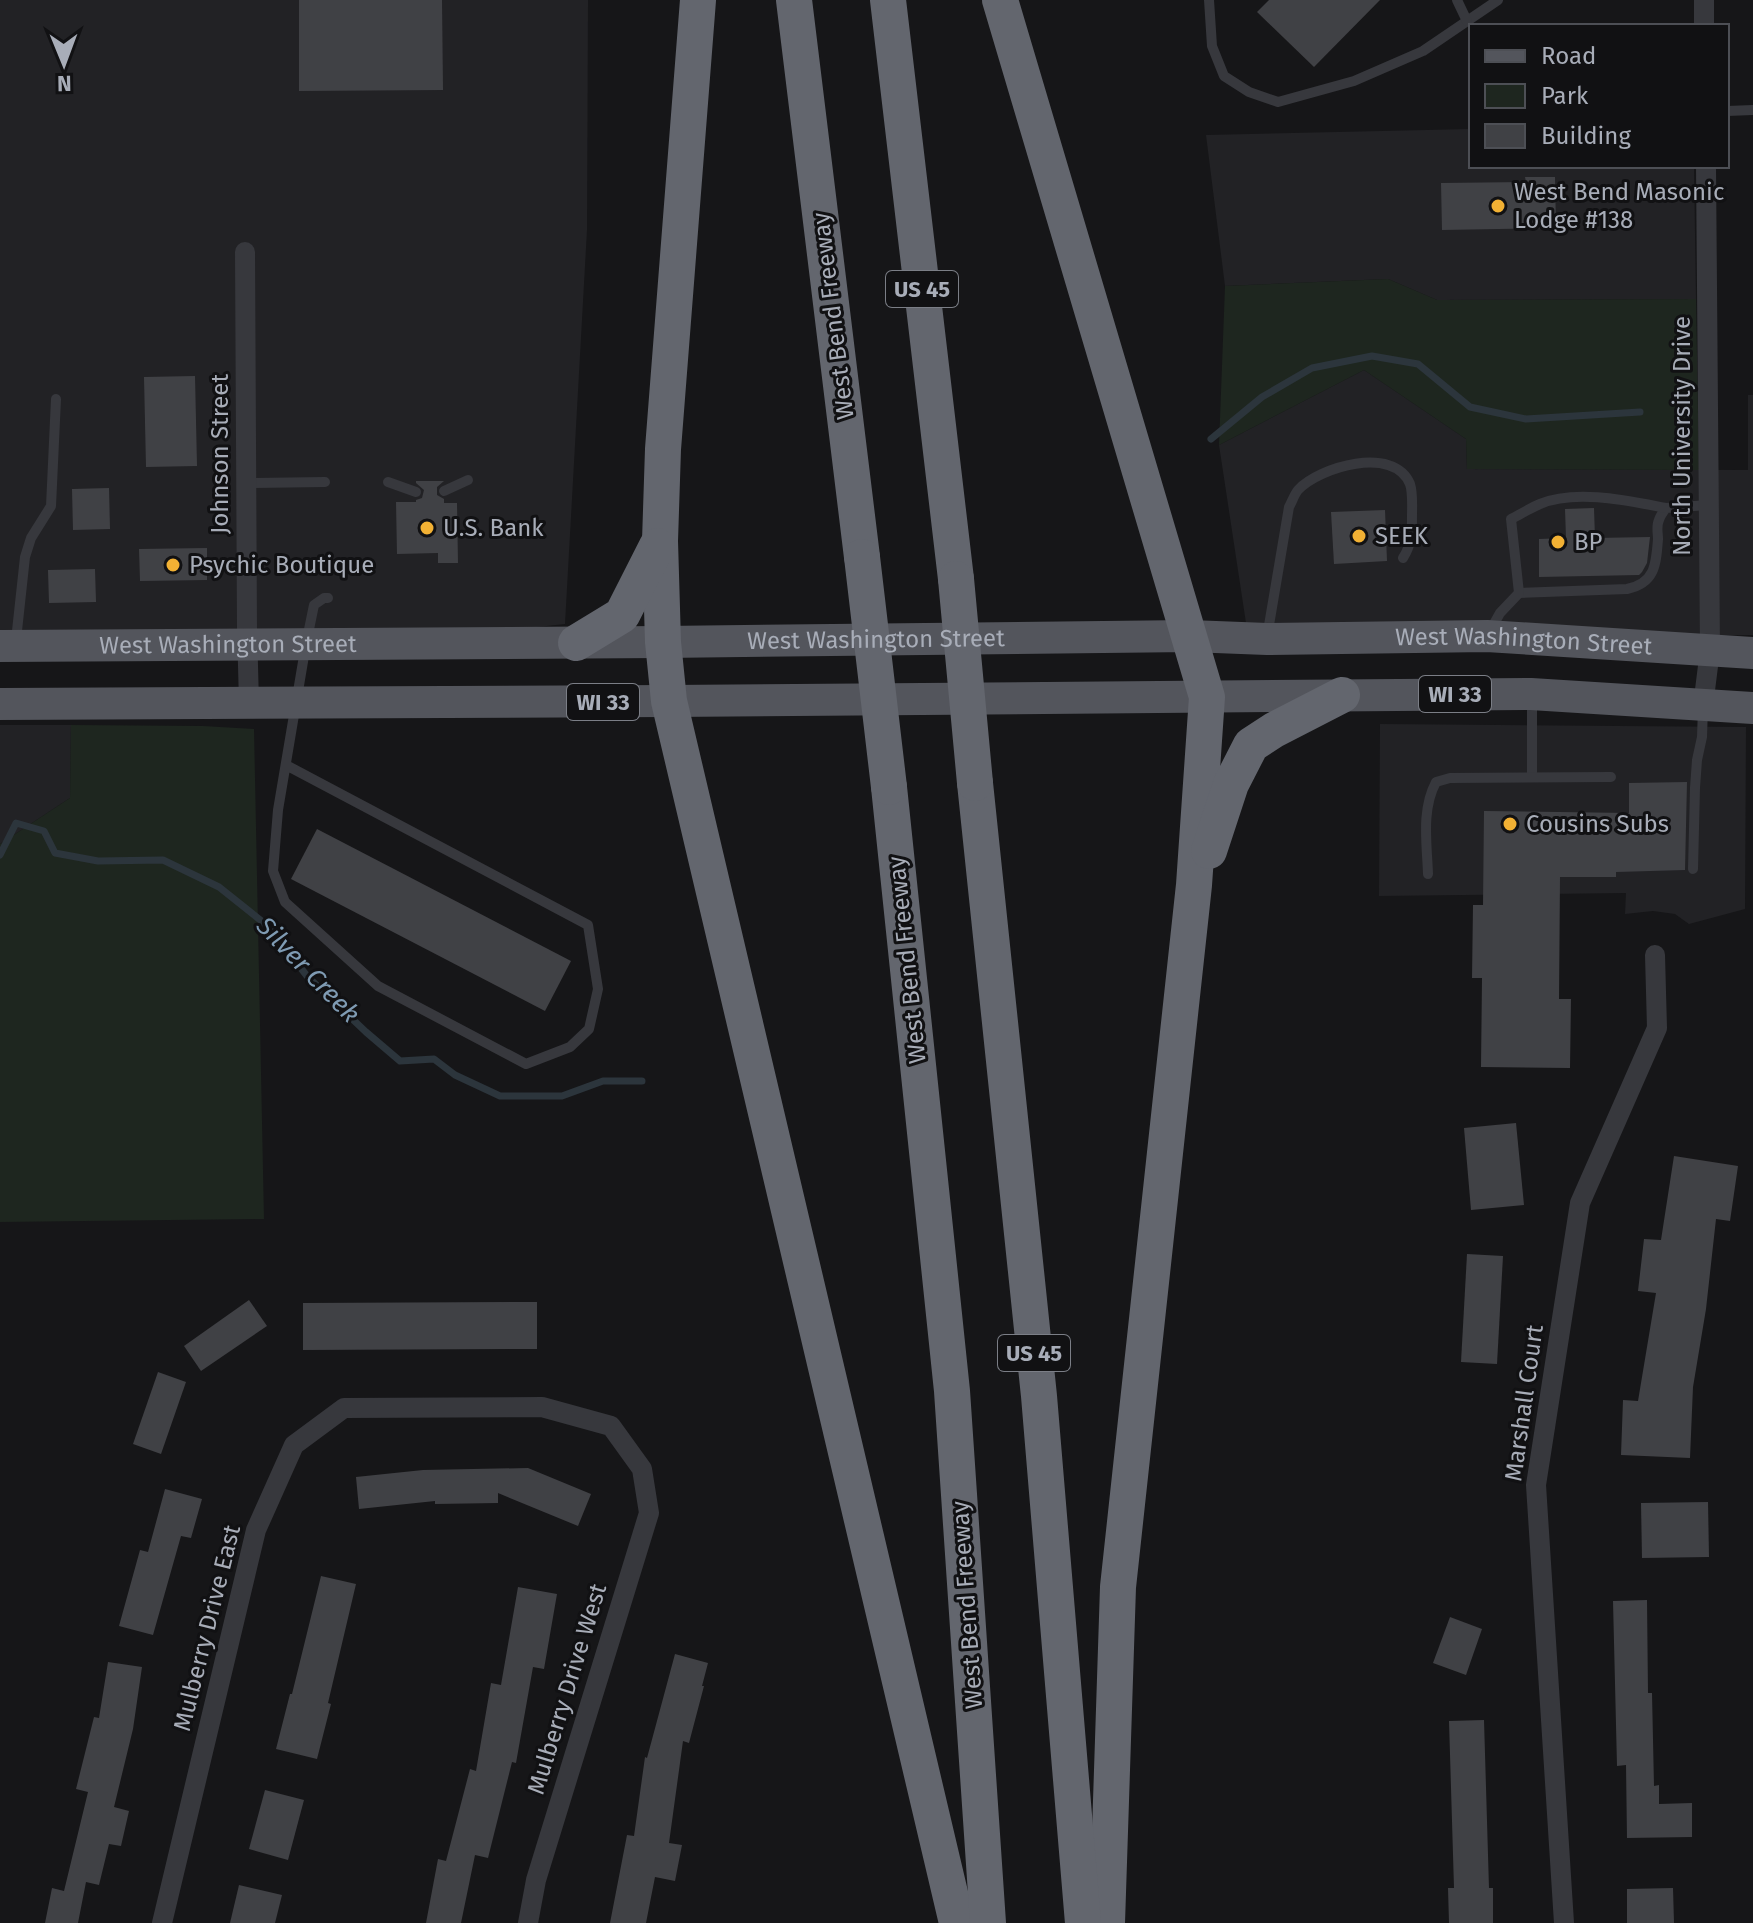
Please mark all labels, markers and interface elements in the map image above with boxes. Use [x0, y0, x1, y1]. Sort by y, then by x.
north arrow [24, 24, 104, 104]
legend [1469, 24, 1729, 168]
text: Road [1541, 42, 1596, 70]
text: N [57, 70, 72, 97]
text: Park [1541, 82, 1589, 110]
text: Building [1541, 122, 1631, 150]
place label: West Bend Masonic Lodge #138 [1514, 178, 1724, 234]
marker: West Bend Masonic Lodge #138 [1489, 197, 1507, 215]
street label: West Bend Freeway [806, 211, 860, 421]
road number: US 45 [886, 271, 958, 307]
street label: North University Drive [1668, 316, 1696, 556]
street label: Johnson Street [206, 374, 234, 534]
place label: U.S. Bank [443, 514, 544, 542]
marker: U.S. Bank [418, 519, 436, 537]
place label: SEEK [1375, 522, 1429, 550]
marker: SEEK [1350, 527, 1368, 545]
place label: BP [1574, 528, 1603, 556]
marker: BP [1549, 533, 1567, 551]
place label: Psychic Boutique [189, 551, 374, 579]
marker: Psychic Boutique [164, 556, 182, 574]
street label: West Washington Street [1395, 622, 1654, 661]
street label: West Washington Street [747, 624, 1005, 655]
street label: West Washington Street [99, 630, 357, 659]
road number: WI 33 [1419, 676, 1491, 712]
road number: WI 33 [567, 684, 639, 720]
place label: Cousins Subs [1526, 810, 1669, 838]
marker: Cousins Subs [1501, 815, 1519, 833]
street label: West Bend Freeway [882, 855, 932, 1065]
water label: Silver Creek [249, 910, 366, 1029]
street label: Marshall Court [1499, 1322, 1549, 1483]
road number: US 45 [998, 1335, 1070, 1371]
street label: West Bend Freeway [946, 1500, 988, 1710]
street label: Mulberry Drive East [168, 1522, 246, 1734]
street label: Mulberry Drive West [522, 1580, 612, 1798]

